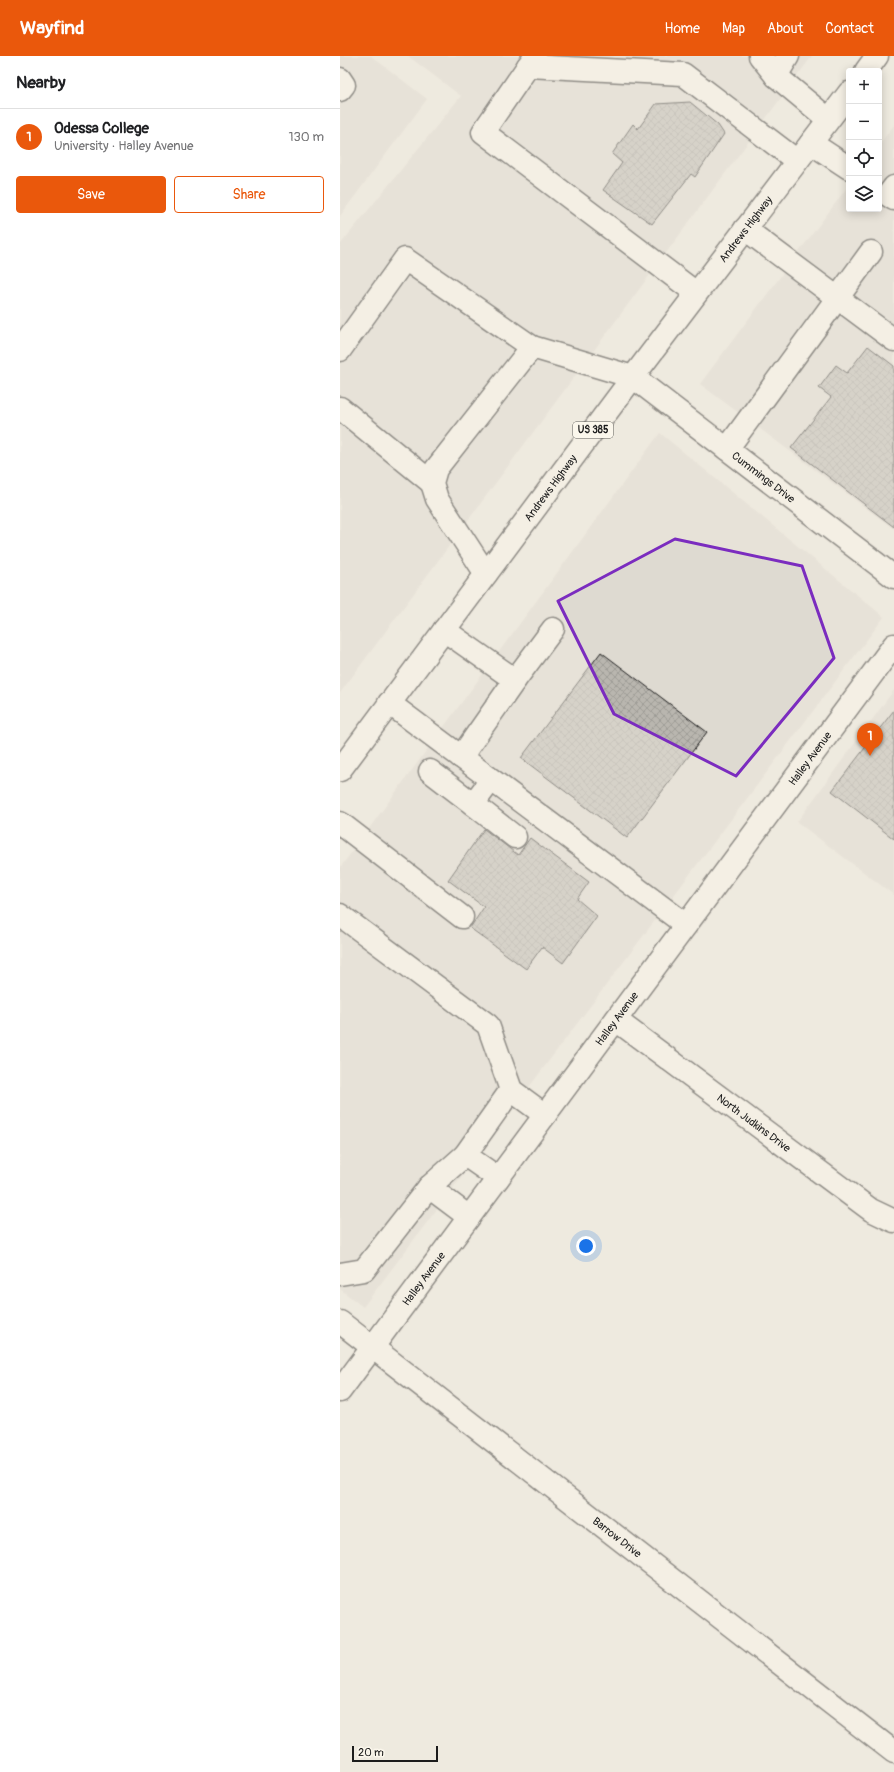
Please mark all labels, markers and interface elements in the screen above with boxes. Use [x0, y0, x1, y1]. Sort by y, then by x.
text: Wayfind [20, 16, 84, 40]
text: Home [665, 20, 700, 37]
text: Map [722, 20, 745, 37]
text: About [767, 20, 803, 37]
text: Contact [825, 20, 874, 37]
map controls [846, 68, 882, 212]
button: + [846, 68, 882, 104]
text: Nearby [16, 72, 65, 93]
button: − [846, 104, 882, 140]
text: Odessa College [54, 119, 149, 138]
text: 1 [26, 129, 32, 145]
text: 130 m [288, 129, 324, 145]
text: University · Halley Avenue [54, 138, 194, 154]
button: locate [846, 140, 882, 176]
button: Save [16, 176, 166, 213]
button: Share [174, 176, 324, 213]
button: layers [846, 176, 882, 212]
street label: Andrews Highway [716, 193, 775, 265]
road number: US 385 [573, 422, 613, 438]
street label: Cummings Drive [729, 449, 798, 506]
street label: Andrews Highway [521, 452, 580, 524]
pin: 1 [857, 723, 883, 756]
street label: Halley Avenue [786, 728, 834, 788]
street label: Halley Avenue [592, 989, 641, 1048]
street label: North Judkins Drive [714, 1091, 794, 1155]
your location [576, 1236, 596, 1256]
street label: Halley Avenue [399, 1249, 448, 1308]
street label: Barrow Drive [590, 1514, 645, 1561]
scale bar [352, 1744, 438, 1763]
text: 20 m [358, 1746, 384, 1759]

